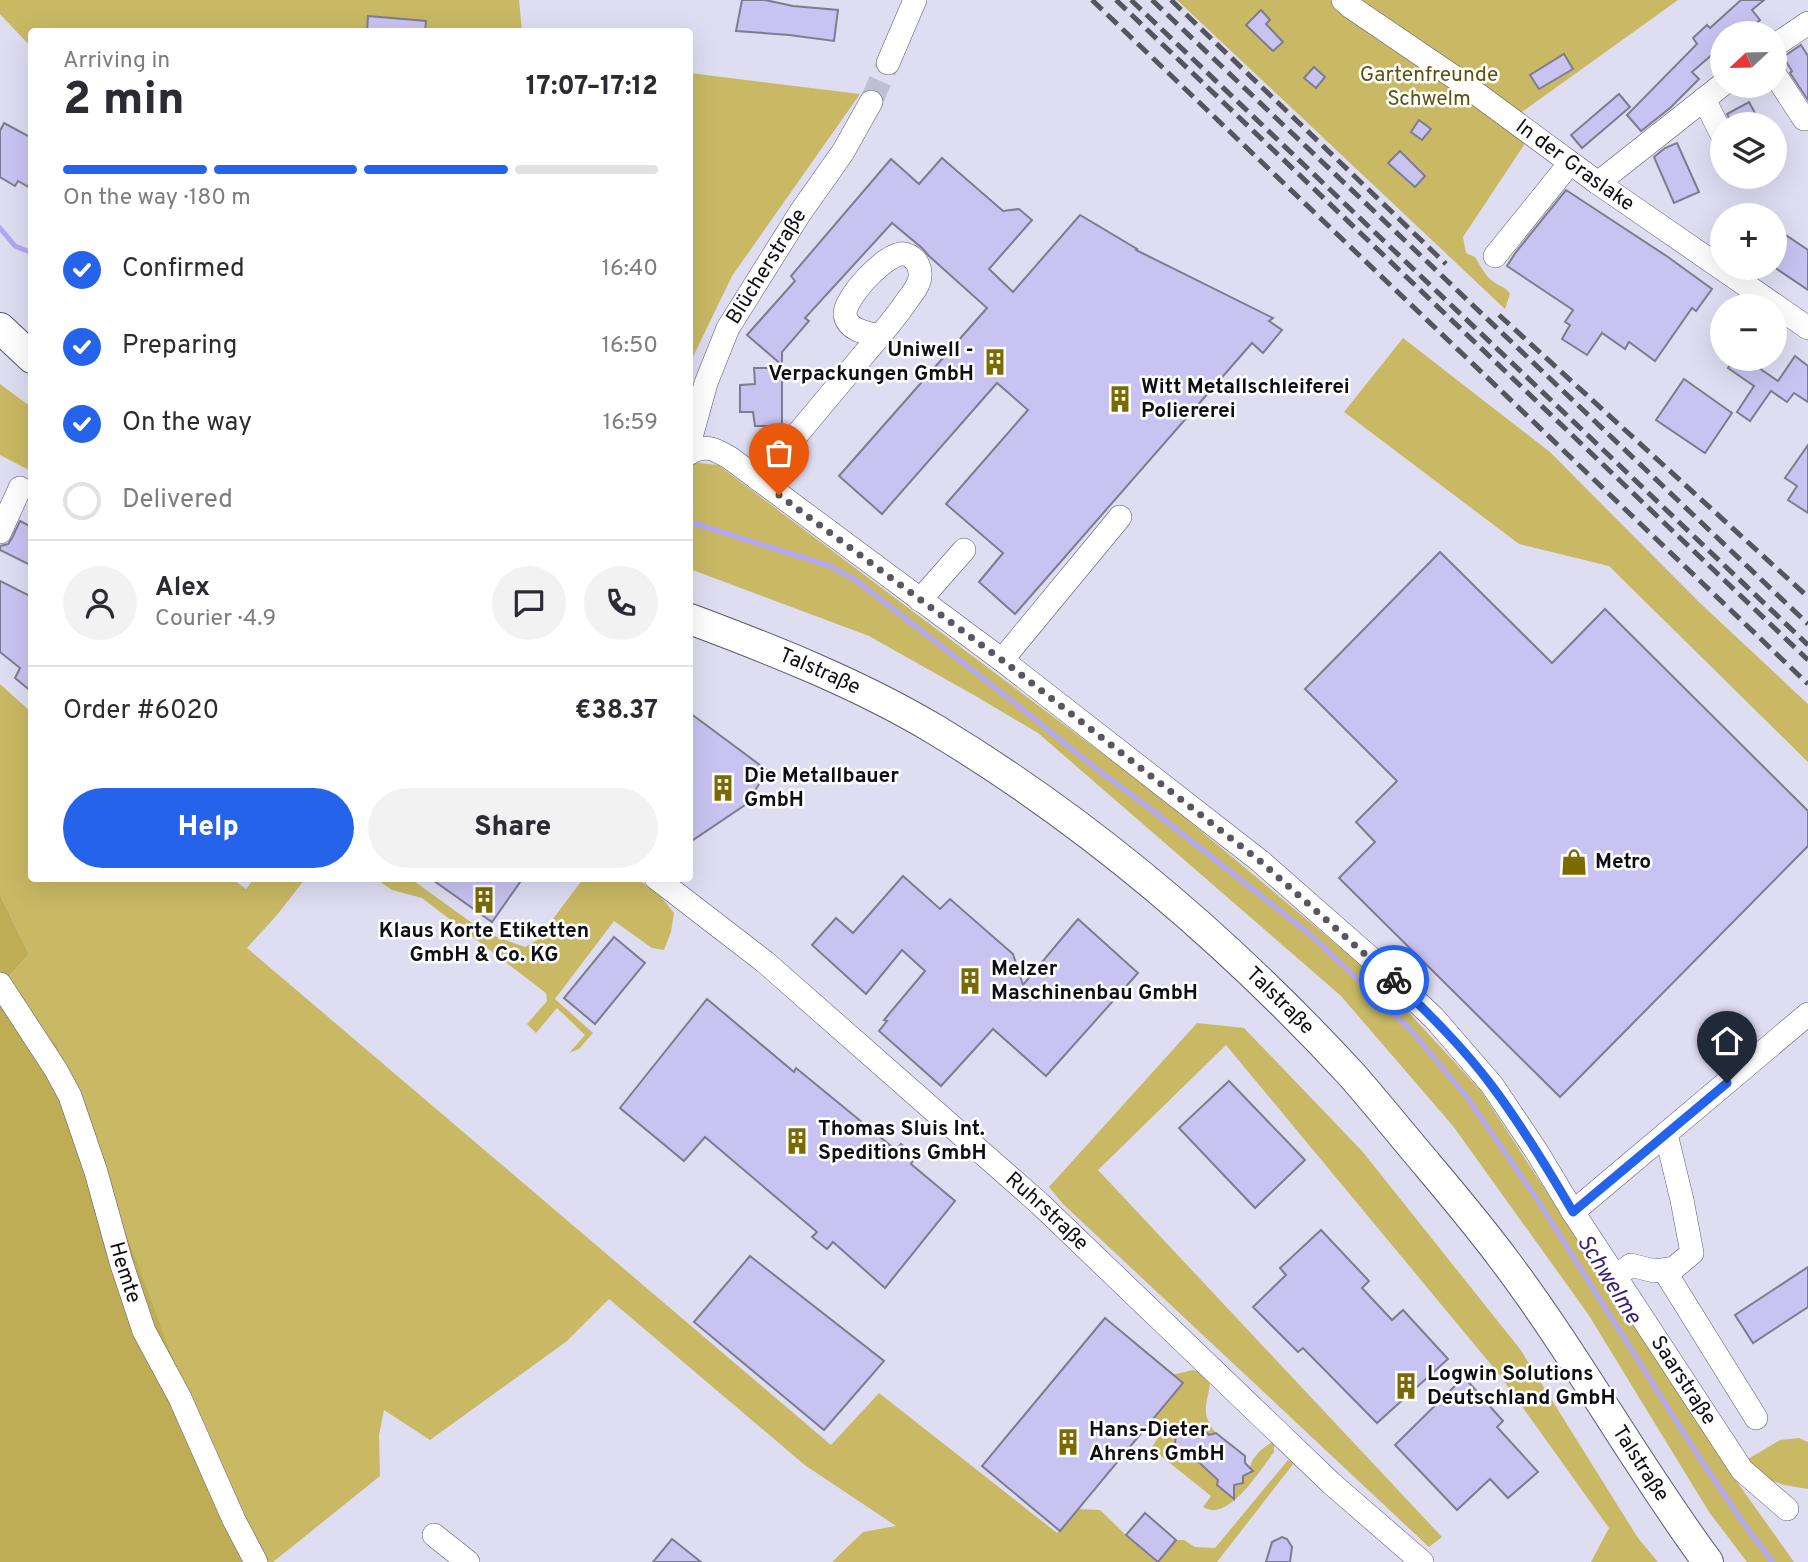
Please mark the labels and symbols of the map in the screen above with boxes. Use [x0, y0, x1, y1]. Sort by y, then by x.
north arrow [1710, 21, 1787, 98]
park label: Gartenfreunde Schwelm [1360, 62, 1498, 113]
street label: In der Graslake [1510, 113, 1640, 218]
street label: Blücherstraße [720, 203, 813, 329]
place label: Uniwell - Verpackungen GmbH [768, 337, 974, 388]
building icon: Uniwell - Verpackungen GmbH [980, 347, 1010, 377]
place label: Witt Metallschleiferei Poliererei [1141, 374, 1350, 425]
building icon: Witt Metallschleiferei Poliererei [1105, 384, 1135, 414]
pin [749, 423, 809, 495]
street label: Talstraße [775, 642, 865, 701]
place label: Die Metallbauer GmbH [744, 763, 899, 814]
building icon: Die Metallbauer GmbH [708, 773, 738, 803]
shop icon: Metro [1559, 847, 1589, 877]
place label: Metro [1595, 849, 1651, 876]
building icon: Klaus Korte Etiketten GmbH & Co. KG [469, 885, 499, 915]
place label: Klaus Korte Etiketten GmbH & Co. KG [379, 918, 589, 969]
courier [1359, 945, 1429, 1015]
place label: Melzer Maschinenbau GmbH [991, 956, 1198, 1007]
street label: Talstraße [1240, 961, 1320, 1041]
building icon: Melzer Maschinenbau GmbH [955, 966, 985, 996]
pin [1697, 1011, 1757, 1083]
place label: Thomas Sluis Int. Speditions GmbH [818, 1116, 987, 1167]
building icon: Thomas Sluis Int. Speditions GmbH [782, 1126, 812, 1156]
street label: Ruhrstraße [1000, 1166, 1094, 1257]
water label: Schwelme [1569, 1230, 1647, 1331]
street label: Hemte [103, 1239, 147, 1307]
street label: Saarstraße [1644, 1331, 1722, 1430]
place label: Logwin Solutions Deutschland GmbH [1427, 1361, 1616, 1412]
building icon: Logwin Solutions Deutschland GmbH [1391, 1371, 1421, 1401]
place label: Hans-Dieter Ahrens GmbH [1089, 1417, 1225, 1468]
street label: Talstraße [1606, 1420, 1675, 1507]
building icon: Hans-Dieter Ahrens GmbH [1053, 1427, 1083, 1457]

